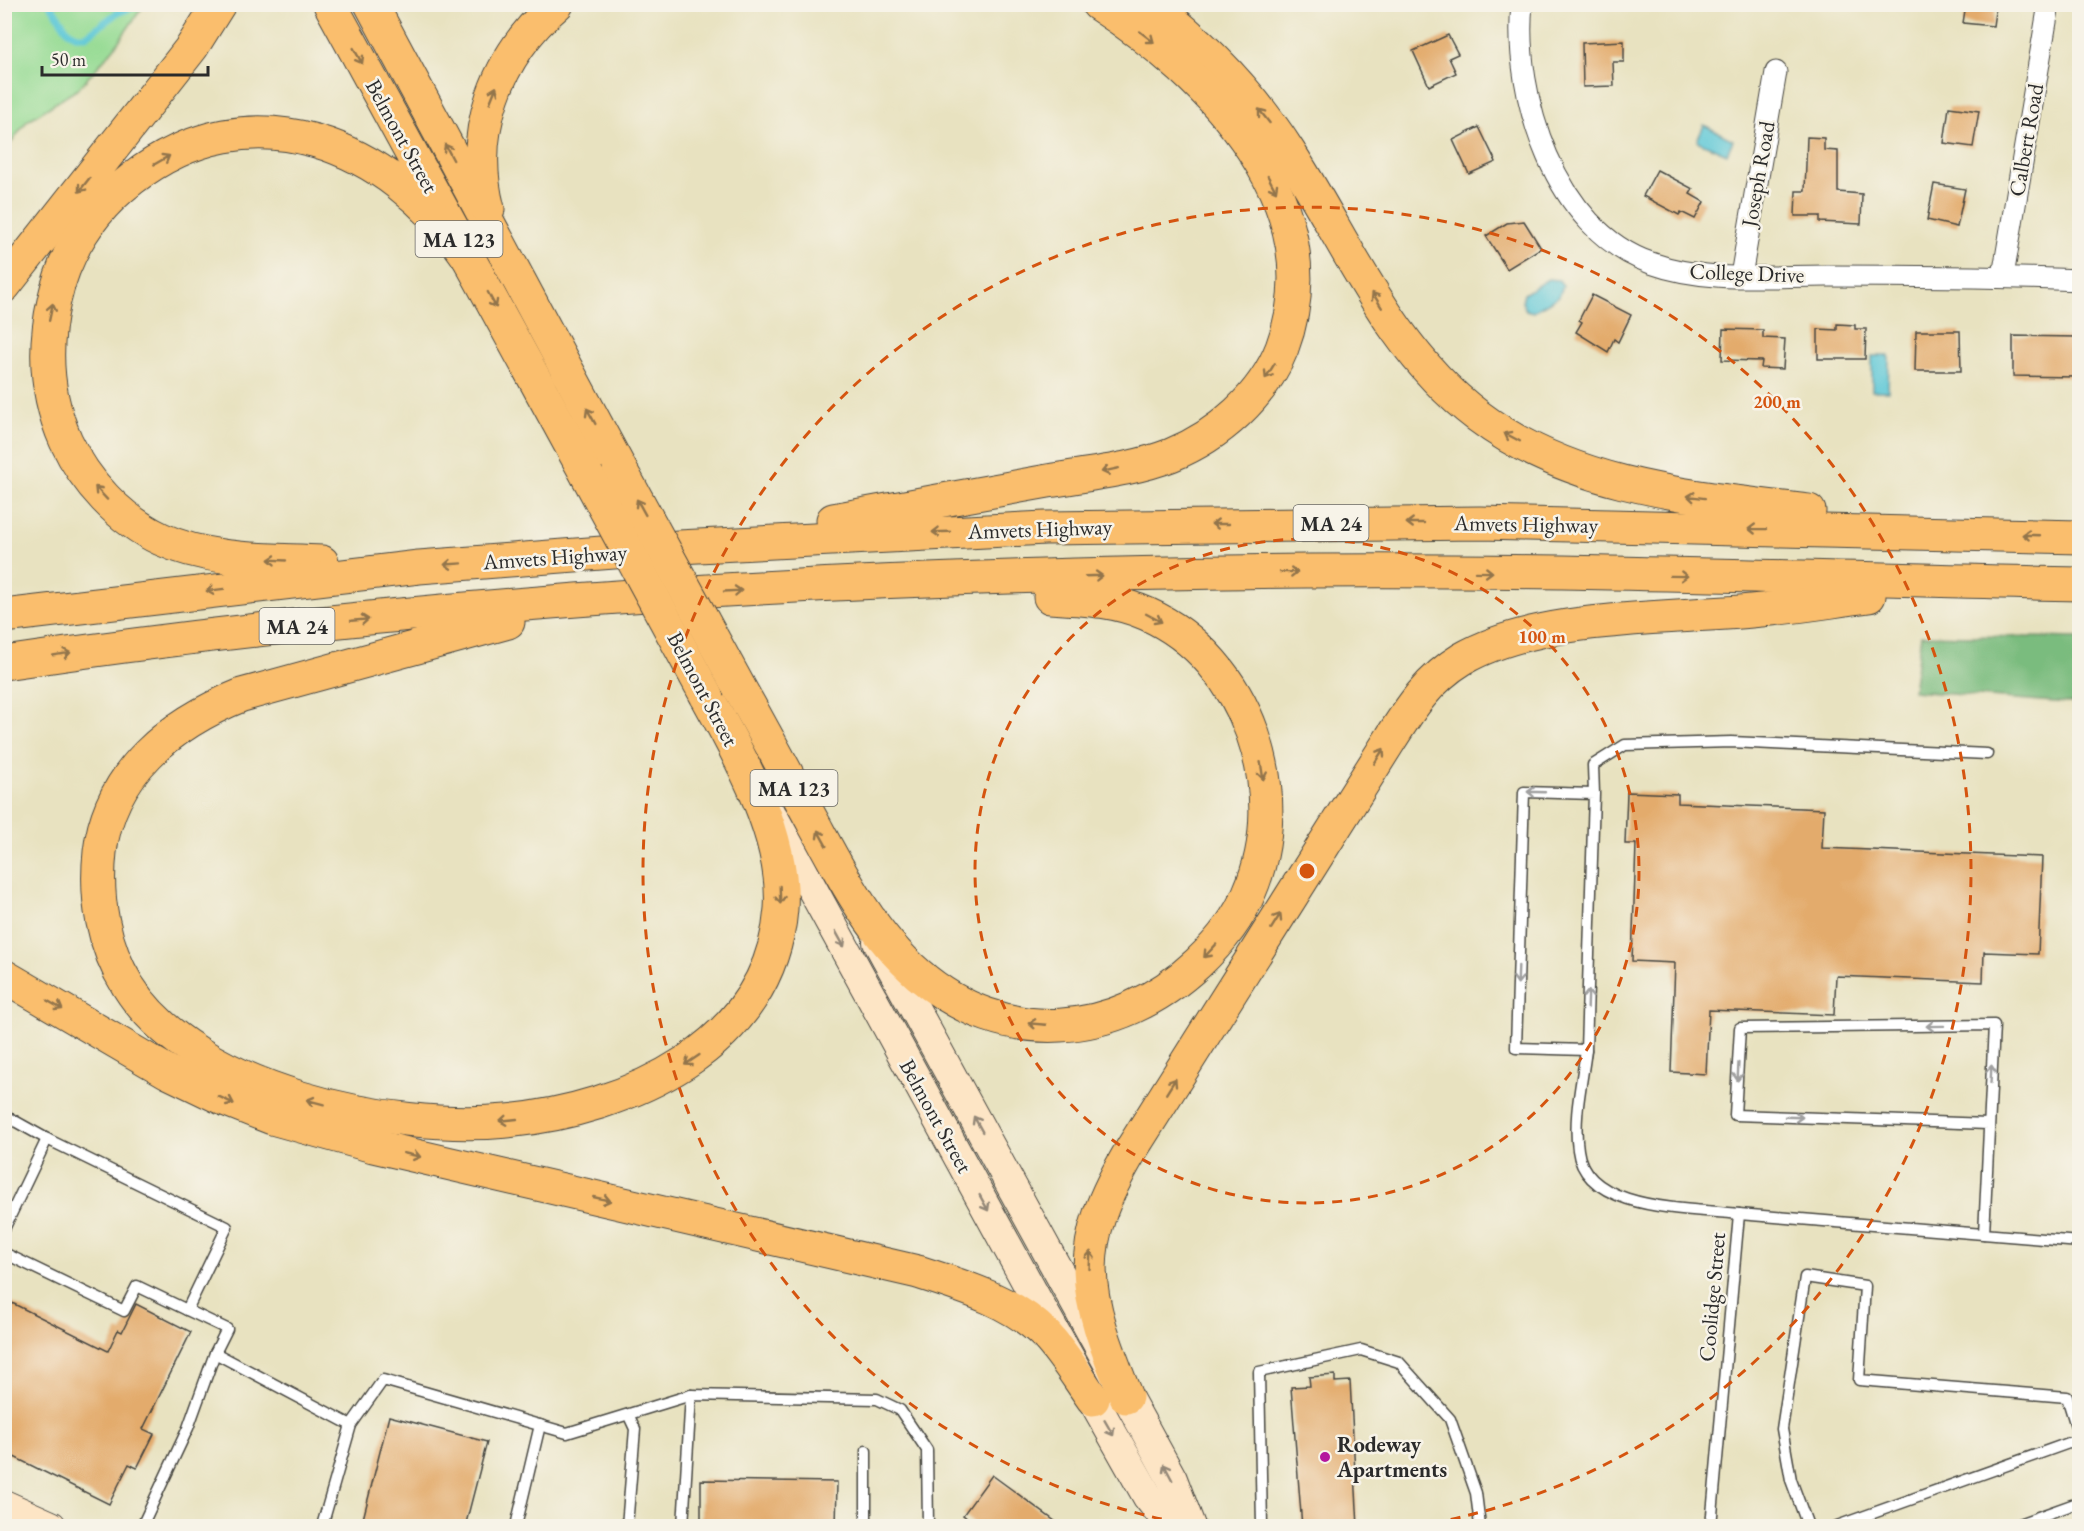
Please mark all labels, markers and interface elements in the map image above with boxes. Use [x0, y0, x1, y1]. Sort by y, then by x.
one-way arrow [1139, 30, 1155, 43]
scale bar [42, 39, 208, 77]
one-way arrow [352, 47, 364, 64]
text: 50 m [51, 48, 86, 71]
street label: Belmont Street [359, 74, 445, 198]
street label: Calbert Road [2002, 80, 2050, 199]
one-way arrow [488, 86, 499, 105]
one-way arrow [1257, 108, 1270, 124]
street label: Joseph Road [1734, 118, 1782, 231]
one-way arrow [443, 144, 455, 161]
one-way arrow [153, 153, 170, 165]
one-way arrow [1267, 175, 1279, 193]
one-way arrow [77, 177, 90, 193]
road number: MA 123 [416, 221, 502, 257]
street label: College Drive [1689, 257, 1805, 290]
one-way arrow [487, 291, 498, 309]
one-way arrow [1371, 292, 1383, 308]
one-way arrow [46, 303, 58, 322]
one-way arrow [1264, 362, 1276, 379]
text: 200 m [1753, 390, 1801, 413]
one-way arrow [585, 408, 597, 425]
one-way arrow [1504, 431, 1521, 443]
one-way arrow [1101, 465, 1120, 476]
one-way arrow [94, 485, 108, 500]
one-way arrow [1687, 491, 1706, 502]
one-way arrow [635, 499, 647, 516]
road number: MA 24 [1294, 505, 1368, 541]
street label: Amvets Highway [1453, 508, 1599, 540]
street label: Amvets Highway [966, 512, 1113, 546]
one-way arrow [1405, 517, 1425, 529]
one-way arrow [1210, 518, 1230, 530]
one-way arrow [1747, 523, 1767, 534]
one-way arrow [931, 527, 951, 538]
one-way arrow [2022, 530, 2042, 541]
street label: Amvets Highway [481, 537, 628, 577]
one-way arrow [268, 554, 288, 565]
one-way arrow [443, 559, 463, 570]
one-way arrow [1279, 566, 1299, 577]
one-way arrow [1474, 566, 1494, 578]
one-way arrow [1669, 570, 1689, 582]
one-way arrow [1084, 571, 1104, 582]
one-way arrow [206, 585, 226, 596]
one-way arrow [723, 586, 743, 597]
road number: MA 24 [260, 608, 334, 644]
one-way arrow [1145, 612, 1162, 624]
one-way arrow [350, 614, 370, 625]
text: 100 m [1518, 625, 1566, 648]
street label: Belmont Street [661, 627, 745, 752]
one-way arrow [52, 649, 72, 660]
one-way arrow [1374, 748, 1386, 765]
one-way arrow [1257, 761, 1268, 781]
road number: MA 123 [750, 770, 838, 806]
one-way arrow [1526, 787, 1546, 798]
one-way arrow [816, 829, 827, 847]
centre of rings [1297, 861, 1317, 881]
one-way arrow [775, 885, 786, 905]
one-way arrow [1270, 913, 1282, 930]
one-way arrow [835, 930, 846, 948]
one-way arrow [1203, 943, 1217, 958]
one-way arrow [1512, 964, 1524, 984]
one-way arrow [1582, 990, 1594, 1010]
one-way arrow [46, 1000, 63, 1012]
one-way arrow [1028, 1018, 1047, 1029]
one-way arrow [1926, 1020, 1946, 1032]
one-way arrow [683, 1053, 700, 1066]
street label: Belmont Street [893, 1054, 979, 1178]
one-way arrow [1732, 1061, 1743, 1081]
one-way arrow [1985, 1065, 1996, 1085]
one-way arrow [1166, 1078, 1178, 1095]
one-way arrow [216, 1094, 234, 1106]
one-way arrow [306, 1095, 325, 1107]
one-way arrow [1783, 1111, 1803, 1123]
one-way arrow [499, 1115, 519, 1126]
one-way arrow [972, 1116, 984, 1133]
one-way arrow [402, 1150, 421, 1162]
one-way arrow [979, 1193, 990, 1211]
one-way arrow [592, 1194, 611, 1205]
street label: Coolidge Street [1692, 1231, 1732, 1363]
one-way arrow [1085, 1251, 1096, 1271]
one-way arrow [1103, 1419, 1115, 1436]
place label: Rodeway Apartments [1336, 1430, 1447, 1484]
marker: Rodeway Apartments [1318, 1450, 1332, 1464]
one-way arrow [1162, 1464, 1173, 1482]

